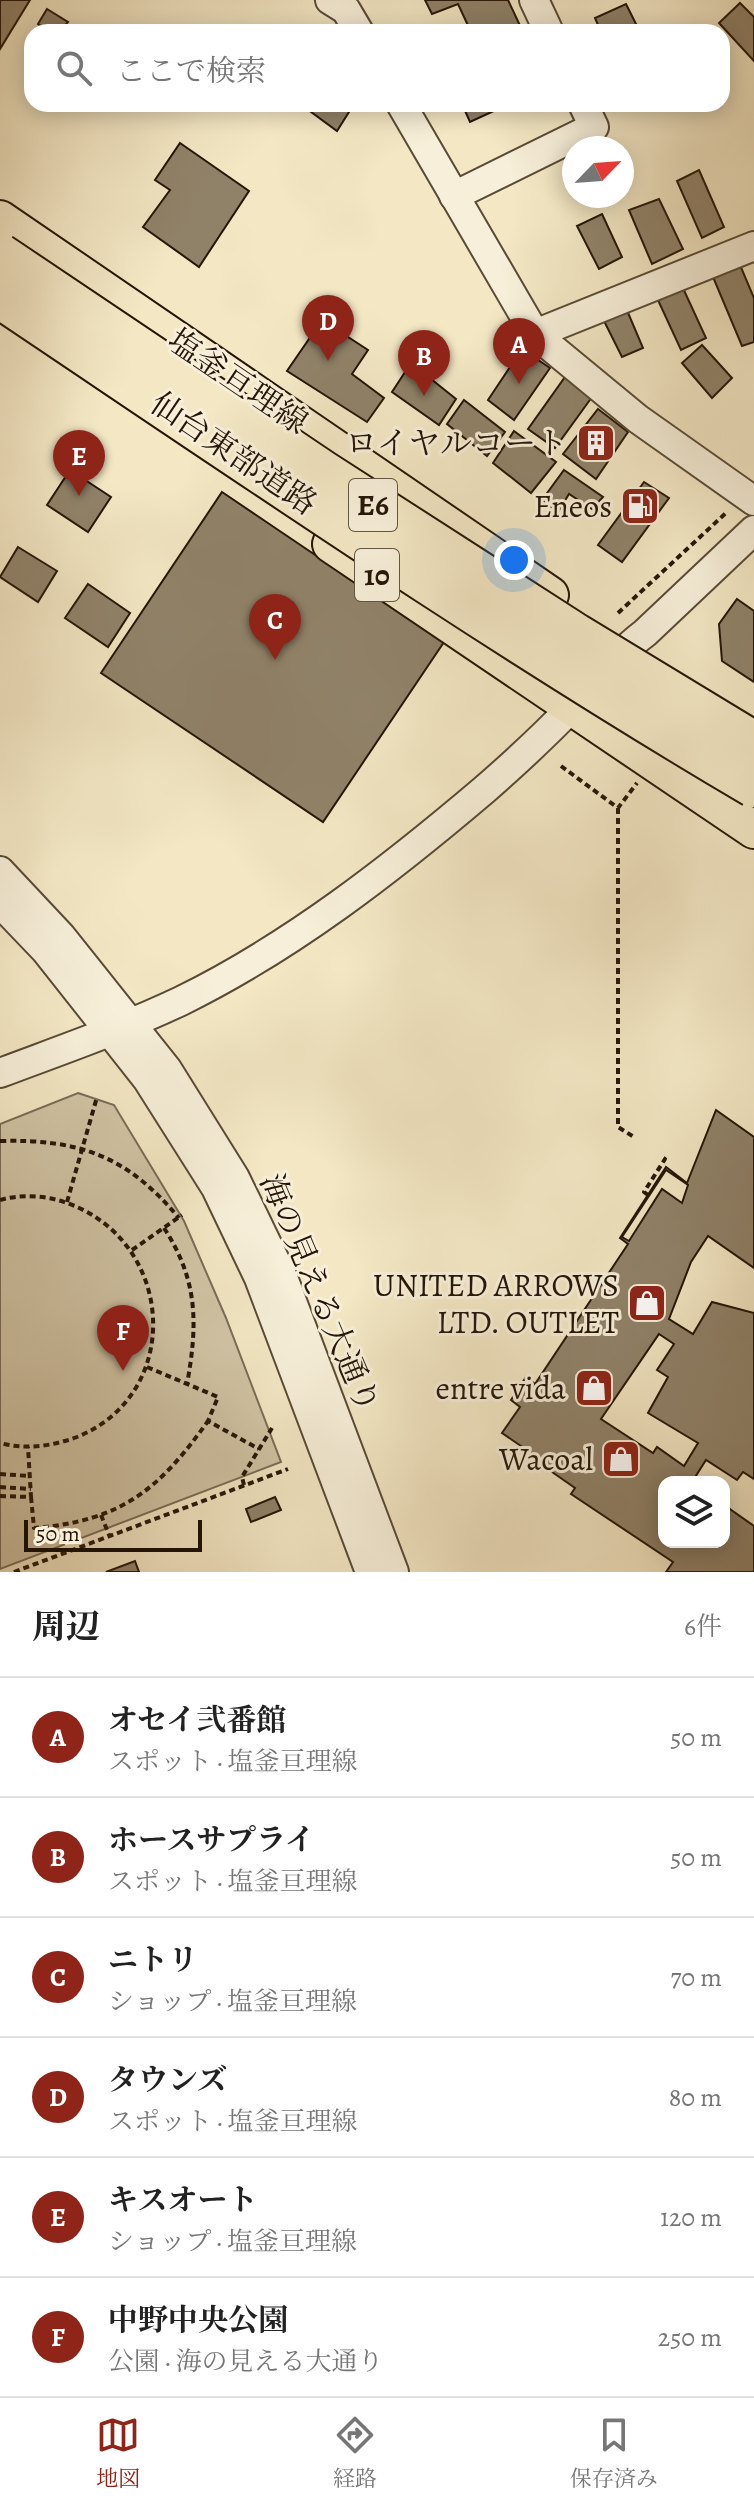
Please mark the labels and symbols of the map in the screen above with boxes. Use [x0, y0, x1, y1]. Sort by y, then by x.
north arrow [562, 136, 634, 208]
pin: D [302, 295, 354, 361]
street label: 塩釜亘理線 [159, 318, 317, 444]
pin: A [493, 318, 545, 384]
pin: B [398, 330, 450, 396]
street label: 仙台東部道路 [142, 381, 326, 525]
place label: ロイヤルコート [345, 421, 568, 465]
building icon: ロイヤルコート [575, 422, 617, 464]
pin: E [53, 430, 105, 496]
road number: E6 [349, 479, 397, 531]
place label: Eneos [533, 484, 612, 528]
fuel station icon: Eneos [619, 485, 661, 527]
your location [494, 540, 534, 580]
road number: 10 [355, 549, 399, 601]
pin: C [249, 594, 301, 660]
street label: 海の見える大通り [250, 1167, 390, 1419]
place label: UNITED ARROWS LTD. OUTLET [373, 1263, 620, 1344]
shop icon: UNITED ARROWS LTD. OUTLET [626, 1282, 668, 1324]
pin: F [97, 1305, 149, 1371]
place label: entre vida [436, 1366, 566, 1410]
shop icon: entre vida [573, 1367, 615, 1409]
place label: Wacoal [498, 1437, 593, 1481]
shop icon: Wacoal [600, 1438, 642, 1480]
scale bar [24, 1516, 202, 1552]

